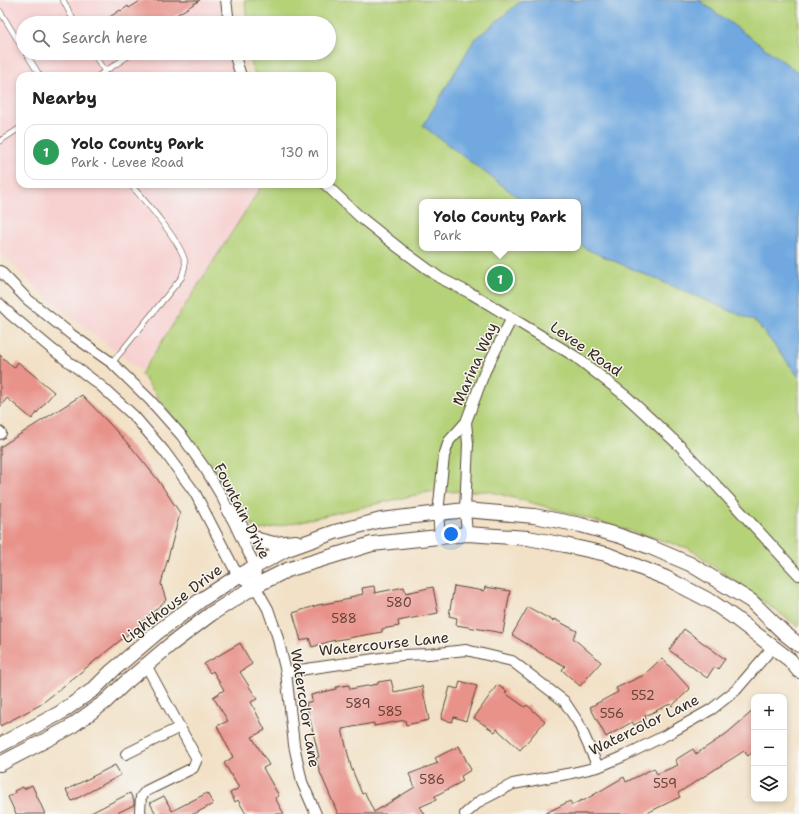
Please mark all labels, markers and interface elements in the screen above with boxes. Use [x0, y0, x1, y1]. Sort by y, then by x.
search box [16, 16, 336, 60]
icon: search [30, 27, 52, 49]
text: Search here [62, 28, 148, 48]
text: Nearby [32, 87, 97, 109]
text: Yolo County Park [71, 134, 204, 154]
text: 1 [43, 144, 49, 161]
text: 130 m [281, 144, 319, 161]
text: Park · Levee Road [71, 154, 184, 171]
popup [419, 199, 581, 251]
text: Yolo County Park [433, 207, 567, 227]
text: Park [433, 227, 461, 244]
pin: 1 [487, 264, 513, 294]
street label: Levee Road [546, 317, 626, 381]
street label: Marina Way [448, 319, 502, 409]
street label: Fountain Drive [209, 460, 275, 562]
your location [441, 524, 461, 544]
street label: Lighthouse Drive [118, 560, 226, 648]
house number: 580 [386, 594, 412, 611]
house number: 588 [331, 610, 357, 627]
street label: Watercourse Lane [318, 627, 450, 661]
street label: Watercolor Lane [286, 647, 324, 769]
house number: 552 [631, 687, 655, 704]
street label: Watercolor Lane [586, 690, 702, 760]
map controls [751, 694, 787, 802]
button: + [751, 694, 787, 730]
house number: 589 [345, 695, 371, 712]
house number: 585 [378, 703, 402, 720]
house number: 556 [600, 705, 624, 722]
button: − [751, 730, 787, 766]
button: layers [751, 766, 787, 802]
house number: 586 [419, 771, 445, 788]
house number: 559 [653, 775, 677, 792]

